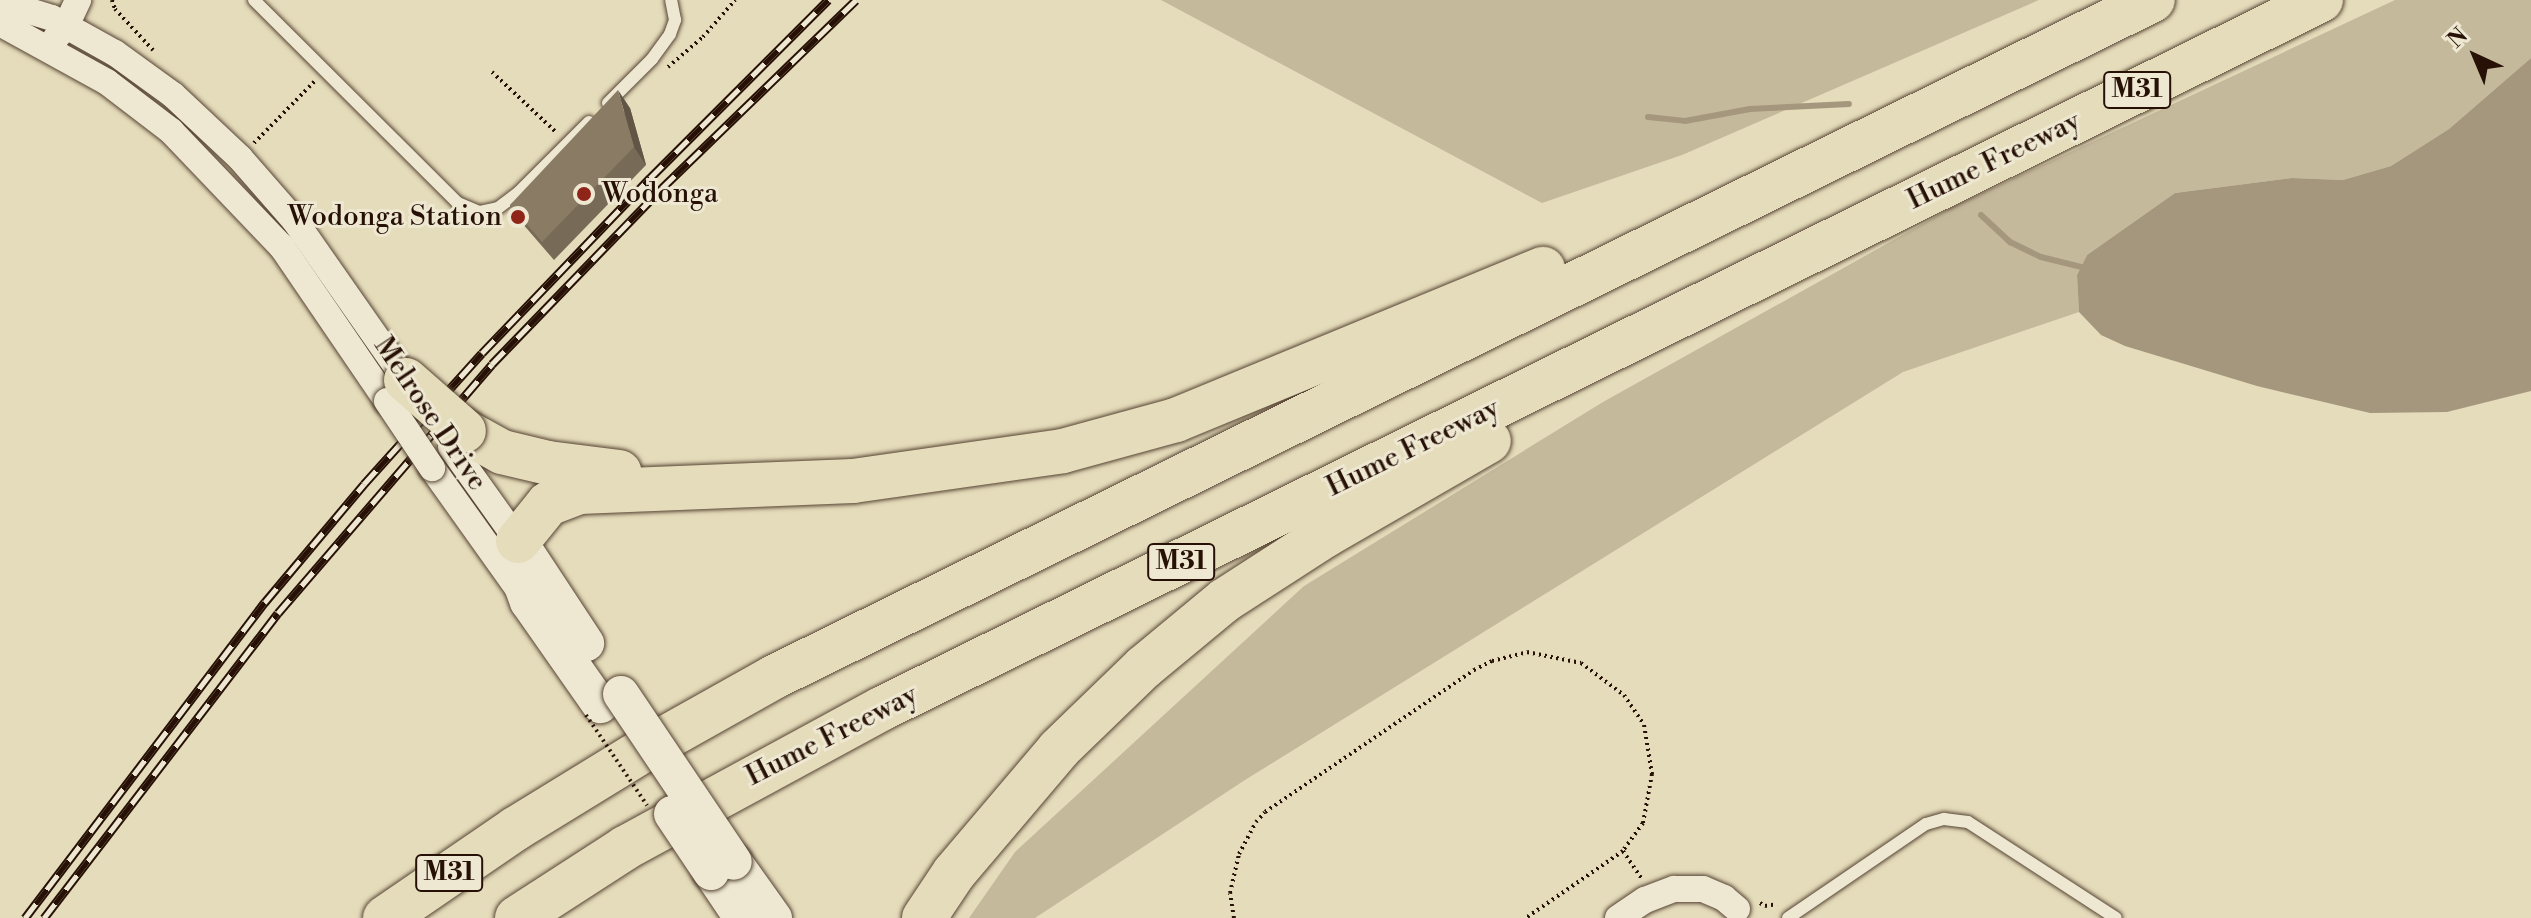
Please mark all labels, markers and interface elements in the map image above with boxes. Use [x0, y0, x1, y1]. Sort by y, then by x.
north arrow [2435, 16, 2515, 96]
text: N [2442, 23, 2474, 54]
road number: M31 [2103, 68, 2171, 112]
street label: Hume Freeway [1902, 105, 2086, 217]
place label: Wodonga [602, 177, 718, 211]
marker: Wodonga [573, 183, 595, 205]
place label: Wodonga Station [288, 200, 502, 234]
marker: Wodonga Station [509, 208, 527, 226]
street label: Melrose Drive [366, 331, 494, 497]
street label: Hume Freeway [1321, 392, 1505, 504]
road number: M31 [1147, 540, 1215, 584]
street label: Hume Freeway [741, 678, 923, 794]
road number: M31 [415, 851, 483, 895]

